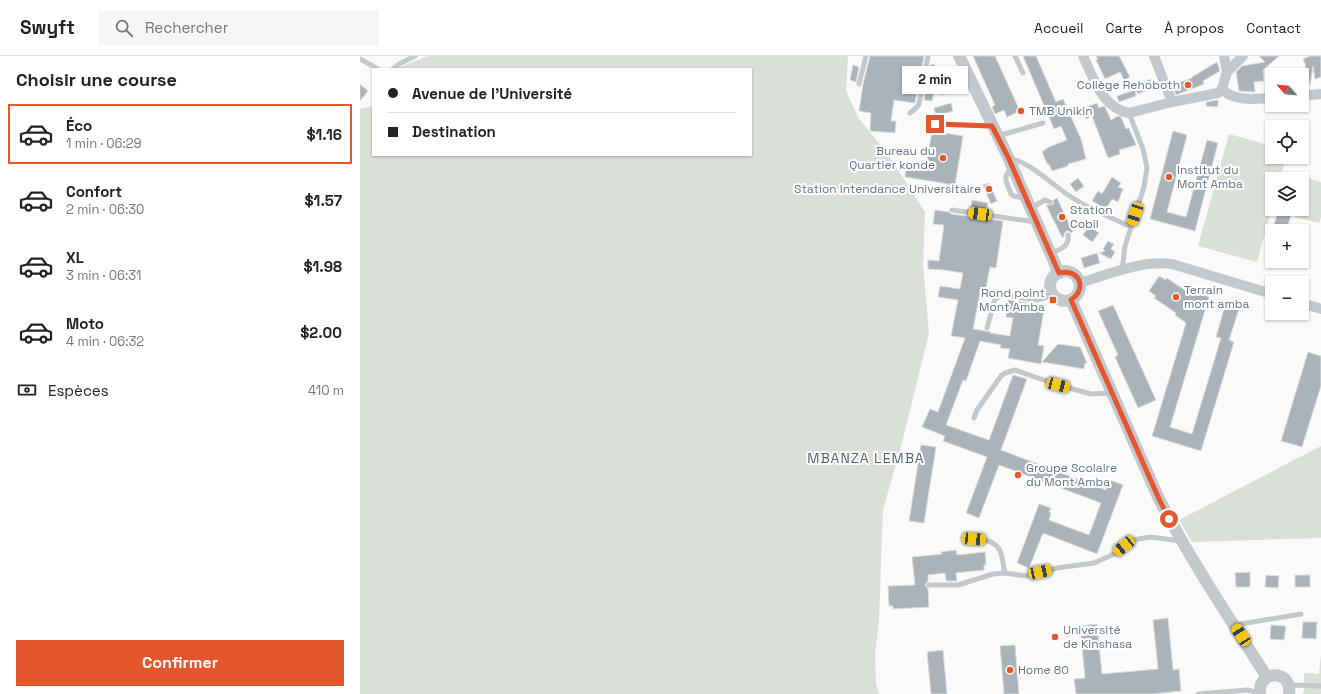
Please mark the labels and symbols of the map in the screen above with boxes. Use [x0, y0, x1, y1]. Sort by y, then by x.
callout: 2 min [902, 66, 968, 94]
north arrow [1265, 68, 1309, 112]
place label: Collège Rehoboth [1077, 77, 1180, 93]
marker: Collège Rehoboth [1183, 80, 1193, 90]
place label: TMB Unikin [1029, 103, 1093, 119]
marker: TMB Unikin [1016, 106, 1026, 116]
route end [926, 115, 944, 133]
place label: Bureau du Quartier konde [849, 143, 935, 173]
marker: Bureau du Quartier konde [938, 153, 948, 163]
place label: Institut du Mont Amba [1177, 162, 1243, 192]
marker: Institut du Mont Amba [1164, 172, 1174, 182]
place label: Station Intendance Universitaire [794, 181, 981, 197]
marker: Station Intendance Universitaire [984, 184, 994, 194]
car [1125, 201, 1145, 227]
place label: Station Cobil [1070, 202, 1113, 232]
car [967, 206, 993, 222]
marker: Station Cobil [1057, 212, 1067, 222]
place label: Terrain mont amba [1184, 282, 1249, 312]
place label: Rond point Mont Amba [979, 285, 1045, 315]
marker: Terrain mont amba [1171, 292, 1181, 302]
marker: Rond point Mont Amba [1048, 295, 1058, 305]
car [1045, 376, 1071, 394]
district label: MBANZA LEMBA [807, 449, 925, 467]
place label: Groupe Scolaire du Mont Amba [1026, 460, 1117, 490]
marker: Groupe Scolaire du Mont Amba [1013, 470, 1023, 480]
route start [1160, 510, 1178, 528]
car [962, 532, 986, 546]
car [1111, 534, 1137, 558]
car [1027, 564, 1053, 580]
place label: Université de Kinshasa [1063, 622, 1132, 652]
car [1229, 622, 1253, 648]
marker: Université de Kinshasa [1050, 632, 1060, 642]
place label: Home 80 [1018, 662, 1069, 678]
marker: Home 80 [1005, 665, 1015, 675]

